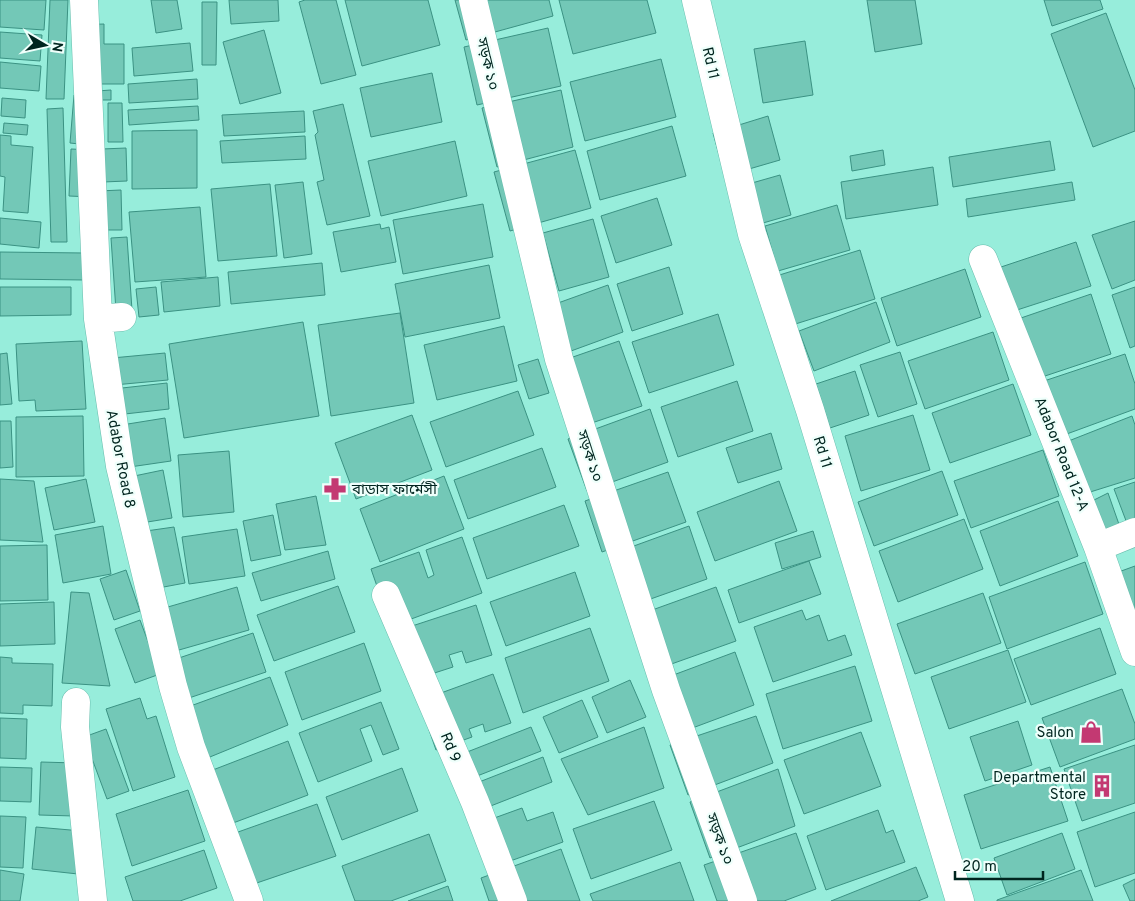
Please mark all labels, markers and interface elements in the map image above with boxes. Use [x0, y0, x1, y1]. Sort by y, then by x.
north arrow [20, 20, 70, 70]
street label: সড়ক ১০ [471, 35, 502, 93]
text: N [47, 40, 66, 53]
street label: Rd 11 [697, 45, 722, 81]
street label: Adabor Road 12-A [1029, 395, 1092, 515]
street label: Adabor Road 8 [101, 408, 138, 510]
street label: সড়ক ১০ [571, 427, 606, 485]
street label: Rd 11 [808, 434, 835, 471]
pharmacy icon: বাডাস ফার্মেসী [322, 476, 348, 502]
place label: বাডাস ফার্মেসী [351, 480, 438, 500]
shop icon: Salon [1078, 719, 1104, 745]
place label: Salon [1036, 724, 1074, 743]
street label: Rd 9 [435, 730, 464, 765]
place label: Departmental Store [993, 769, 1086, 805]
building icon: Departmental Store [1089, 773, 1115, 799]
street label: সড়ক ১০ [700, 810, 737, 868]
scale bar [955, 848, 1042, 880]
text: 20 m [962, 858, 997, 877]

